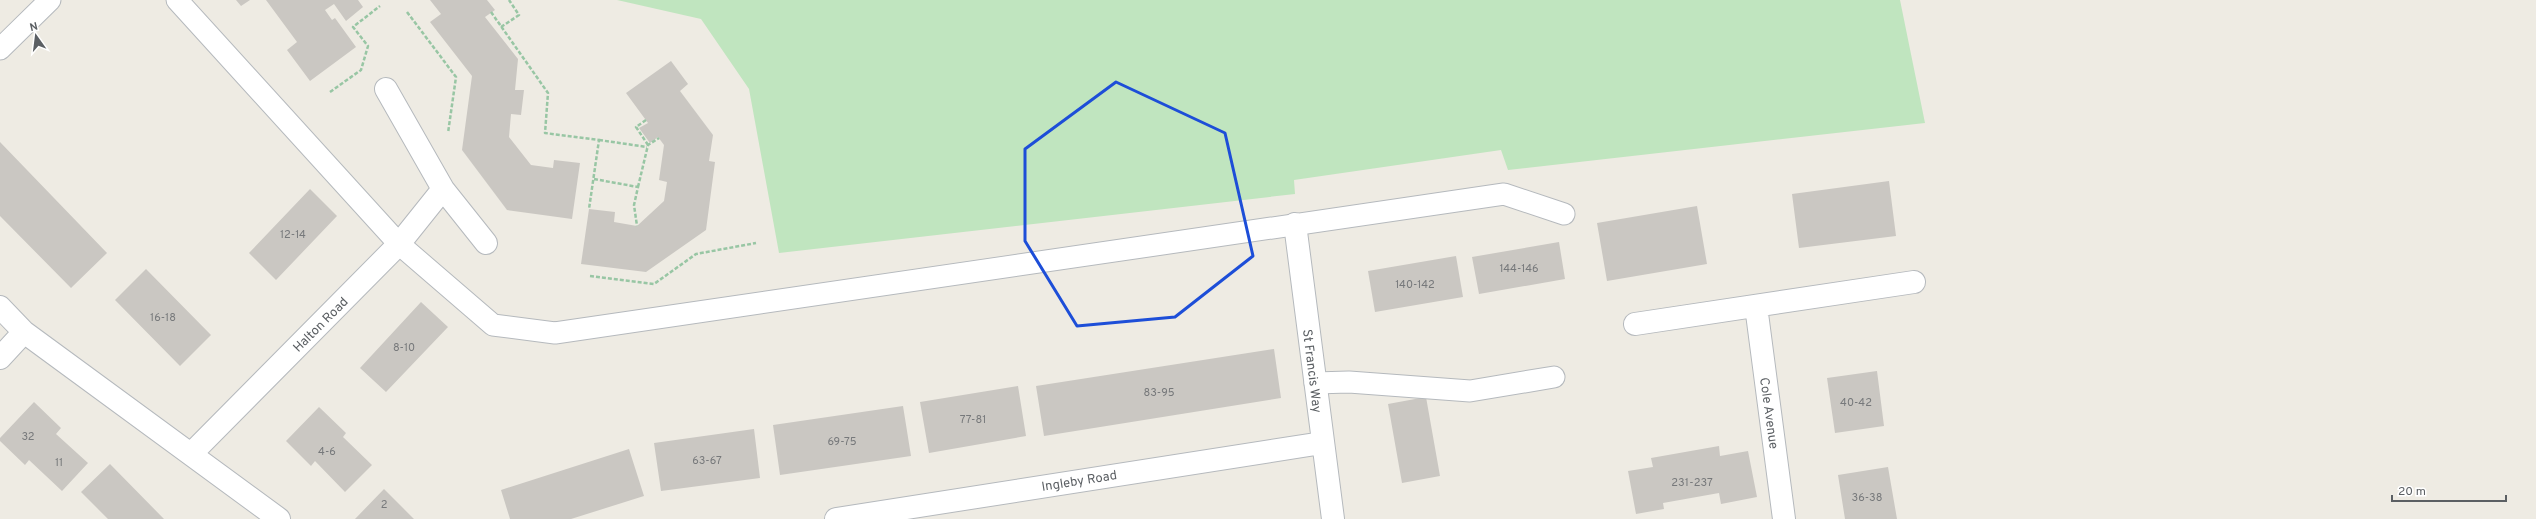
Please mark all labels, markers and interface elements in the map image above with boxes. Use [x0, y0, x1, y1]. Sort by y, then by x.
north arrow [16, 16, 56, 56]
text: N [28, 20, 39, 35]
house number: 12-14 [280, 228, 306, 242]
house number: 144-146 [1499, 262, 1539, 276]
house number: 140-142 [1395, 278, 1435, 292]
street label: Halton Road [291, 295, 352, 356]
house number: 16-18 [150, 311, 176, 325]
street label: St Francis Way [1298, 328, 1324, 414]
house number: 8-10 [393, 341, 415, 355]
street label: Cole Avenue [1755, 376, 1781, 450]
house number: 83-95 [1143, 386, 1175, 400]
house number: 40-42 [1840, 396, 1872, 410]
house number: 77-81 [960, 413, 986, 427]
house number: 32 [21, 430, 35, 444]
house number: 69-75 [827, 435, 857, 449]
house number: 4-6 [318, 445, 336, 459]
house number: 63-67 [692, 454, 722, 468]
house number: 11 [55, 456, 63, 470]
street label: Ingleby Road [1040, 468, 1118, 496]
house number: 231-237 [1671, 476, 1713, 490]
scale bar [2392, 477, 2506, 503]
text: 20 m [2398, 484, 2426, 500]
house number: 36-38 [1852, 491, 1882, 505]
house number: 2 [381, 498, 387, 512]

